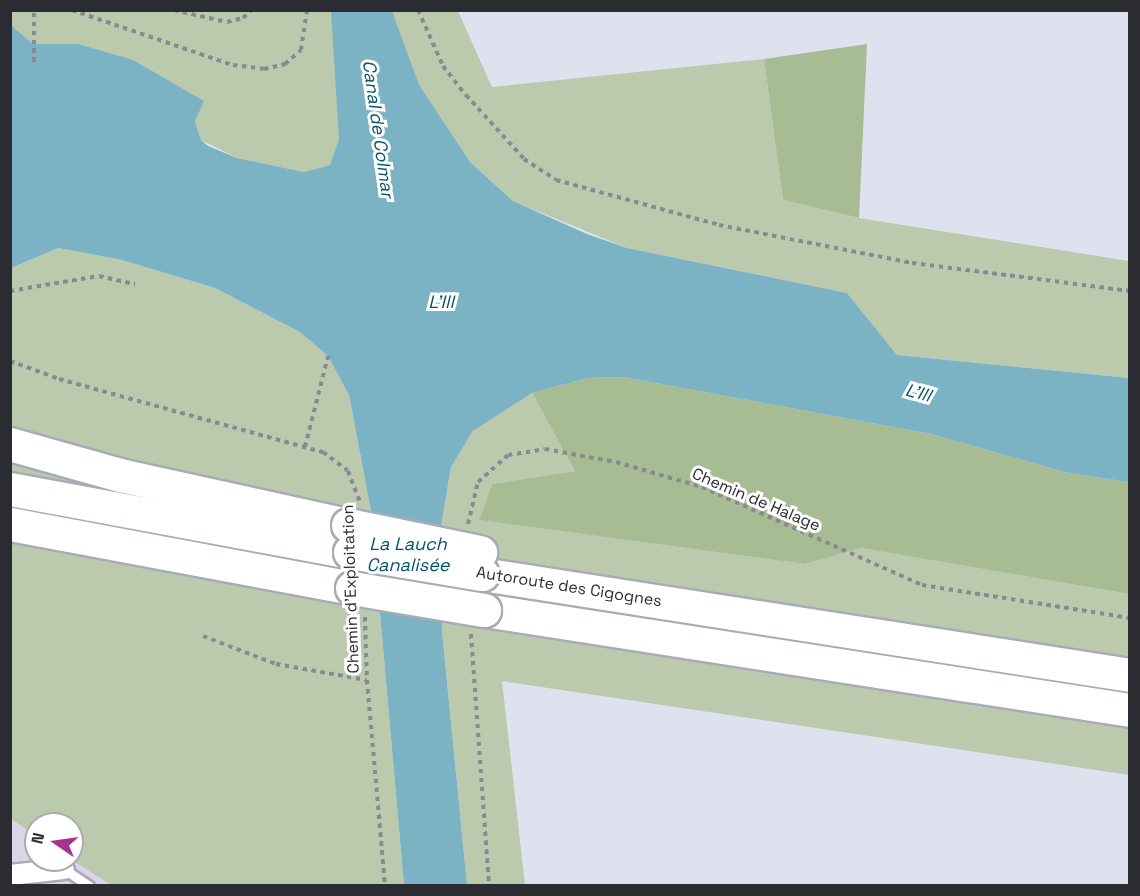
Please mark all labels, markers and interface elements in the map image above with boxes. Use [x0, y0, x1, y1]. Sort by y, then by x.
water label: Canal de Colmar [358, 59, 398, 199]
water label: L'Ill [428, 291, 454, 313]
water label: L'Ill [903, 379, 933, 407]
street label: Chemin de Halage [689, 464, 823, 536]
street label: Chemin d'Exploitation [338, 504, 364, 674]
water label: La Lauch Canalisée [367, 534, 449, 576]
street label: Autoroute des Cigognes [475, 563, 663, 611]
north arrow [24, 812, 84, 872]
text: N [26, 831, 49, 846]

